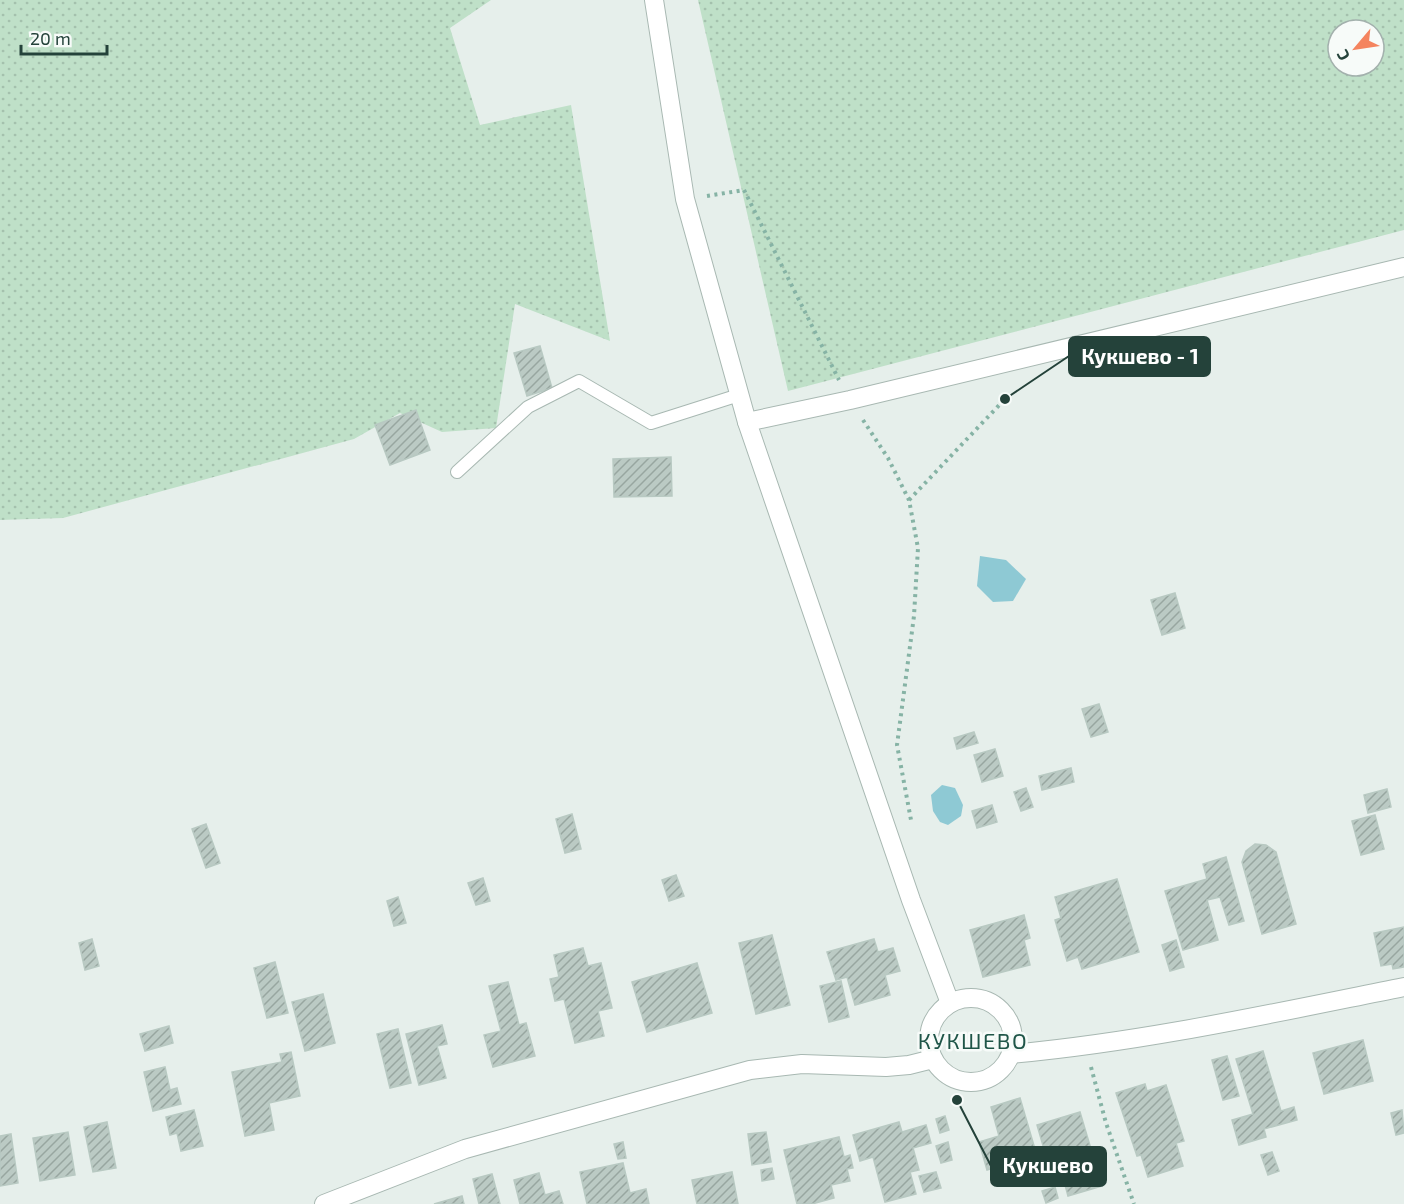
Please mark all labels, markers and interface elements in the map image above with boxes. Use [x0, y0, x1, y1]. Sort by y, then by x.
scale bar [21, 18, 106, 56]
north arrow [1326, 18, 1386, 78]
text: 20 m [30, 27, 71, 49]
text: С [1332, 47, 1353, 64]
callout: Кукшево - 1 [1069, 337, 1210, 376]
text: Кукшево - 1 [1081, 343, 1199, 368]
district label: КУКШЕВО [918, 1027, 1028, 1053]
callout: Кукшево [991, 1147, 1106, 1186]
text: Кукшево [1003, 1152, 1093, 1177]

